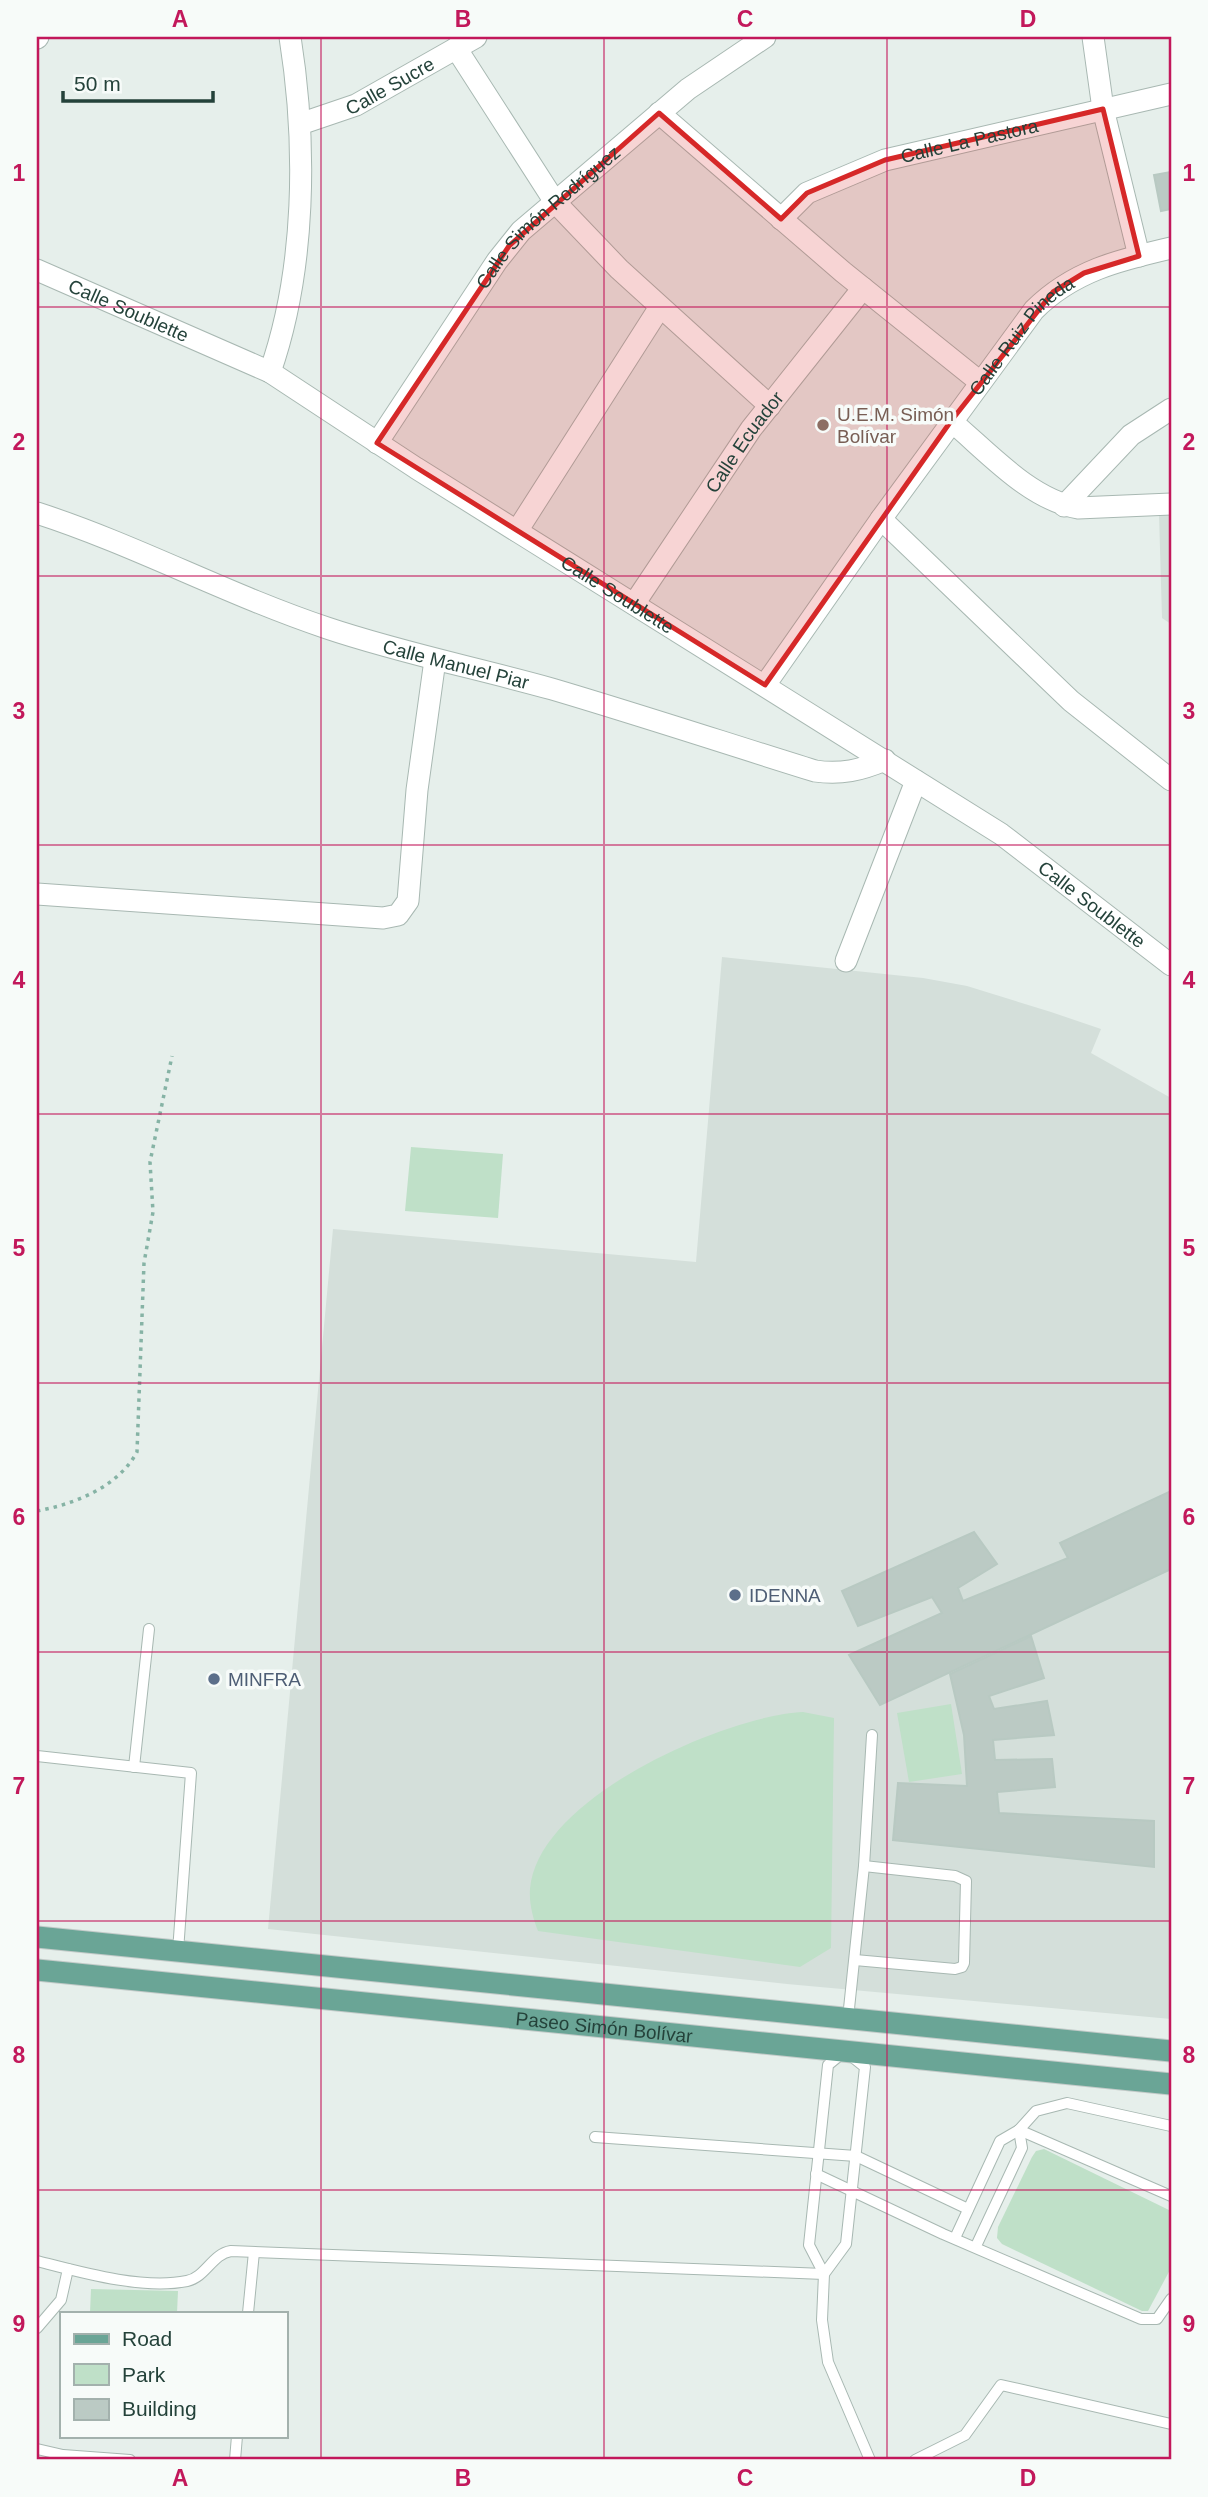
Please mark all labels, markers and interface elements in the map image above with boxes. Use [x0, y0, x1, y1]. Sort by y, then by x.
text: A [172, 6, 188, 32]
text: B [455, 6, 471, 32]
text: C [737, 6, 753, 32]
text: D [1020, 6, 1036, 32]
street label: Calle Sucre [343, 52, 438, 118]
scale bar [63, 60, 214, 104]
text: 50 m [74, 72, 121, 95]
street label: Calle La Pastora [898, 114, 1041, 167]
street label: Calle Simón Rodríguez [471, 141, 624, 292]
text: 1 [13, 160, 26, 186]
text: 1 [1183, 160, 1196, 186]
street label: Calle Ruiz Pineda [965, 272, 1078, 399]
street label: Calle Soublette [65, 275, 192, 346]
street label: Calle Ecuador [701, 387, 788, 497]
place label: U.E.M. Simón Bolívar [837, 404, 954, 447]
marker: U.E.M. Simón Bolívar [815, 417, 831, 433]
text: 2 [13, 429, 25, 455]
text: 2 [1183, 429, 1195, 455]
street label: Calle Soublette [557, 551, 678, 637]
street label: Calle Manuel Piar [380, 635, 532, 693]
text: 3 [13, 698, 25, 724]
text: 3 [1183, 698, 1195, 724]
street label: Calle Soublette [1034, 856, 1149, 952]
text: 4 [13, 967, 26, 993]
text: 4 [1183, 967, 1196, 993]
text: 5 [13, 1235, 26, 1261]
text: 5 [1183, 1235, 1196, 1261]
text: 6 [13, 1504, 25, 1530]
text: 6 [1183, 1504, 1195, 1530]
place label: IDENNA [749, 1585, 821, 1606]
marker: IDENNA [727, 1587, 743, 1603]
place label: MINFRA [228, 1669, 301, 1690]
marker: MINFRA [206, 1671, 222, 1687]
text: 7 [13, 1773, 25, 1799]
text: 7 [1183, 1773, 1195, 1799]
street label: Paseo Simón Bolívar [515, 2008, 694, 2046]
text: 8 [13, 2042, 26, 2068]
text: 8 [1183, 2042, 1196, 2068]
text: 9 [13, 2311, 25, 2337]
text: 9 [1183, 2311, 1195, 2337]
legend [60, 2312, 287, 2438]
text: Road [122, 2327, 172, 2350]
text: Park [122, 2363, 166, 2386]
text: Building [122, 2397, 197, 2420]
text: A [172, 2465, 188, 2491]
text: B [455, 2465, 471, 2491]
text: C [737, 2465, 753, 2491]
text: D [1020, 2465, 1036, 2491]

